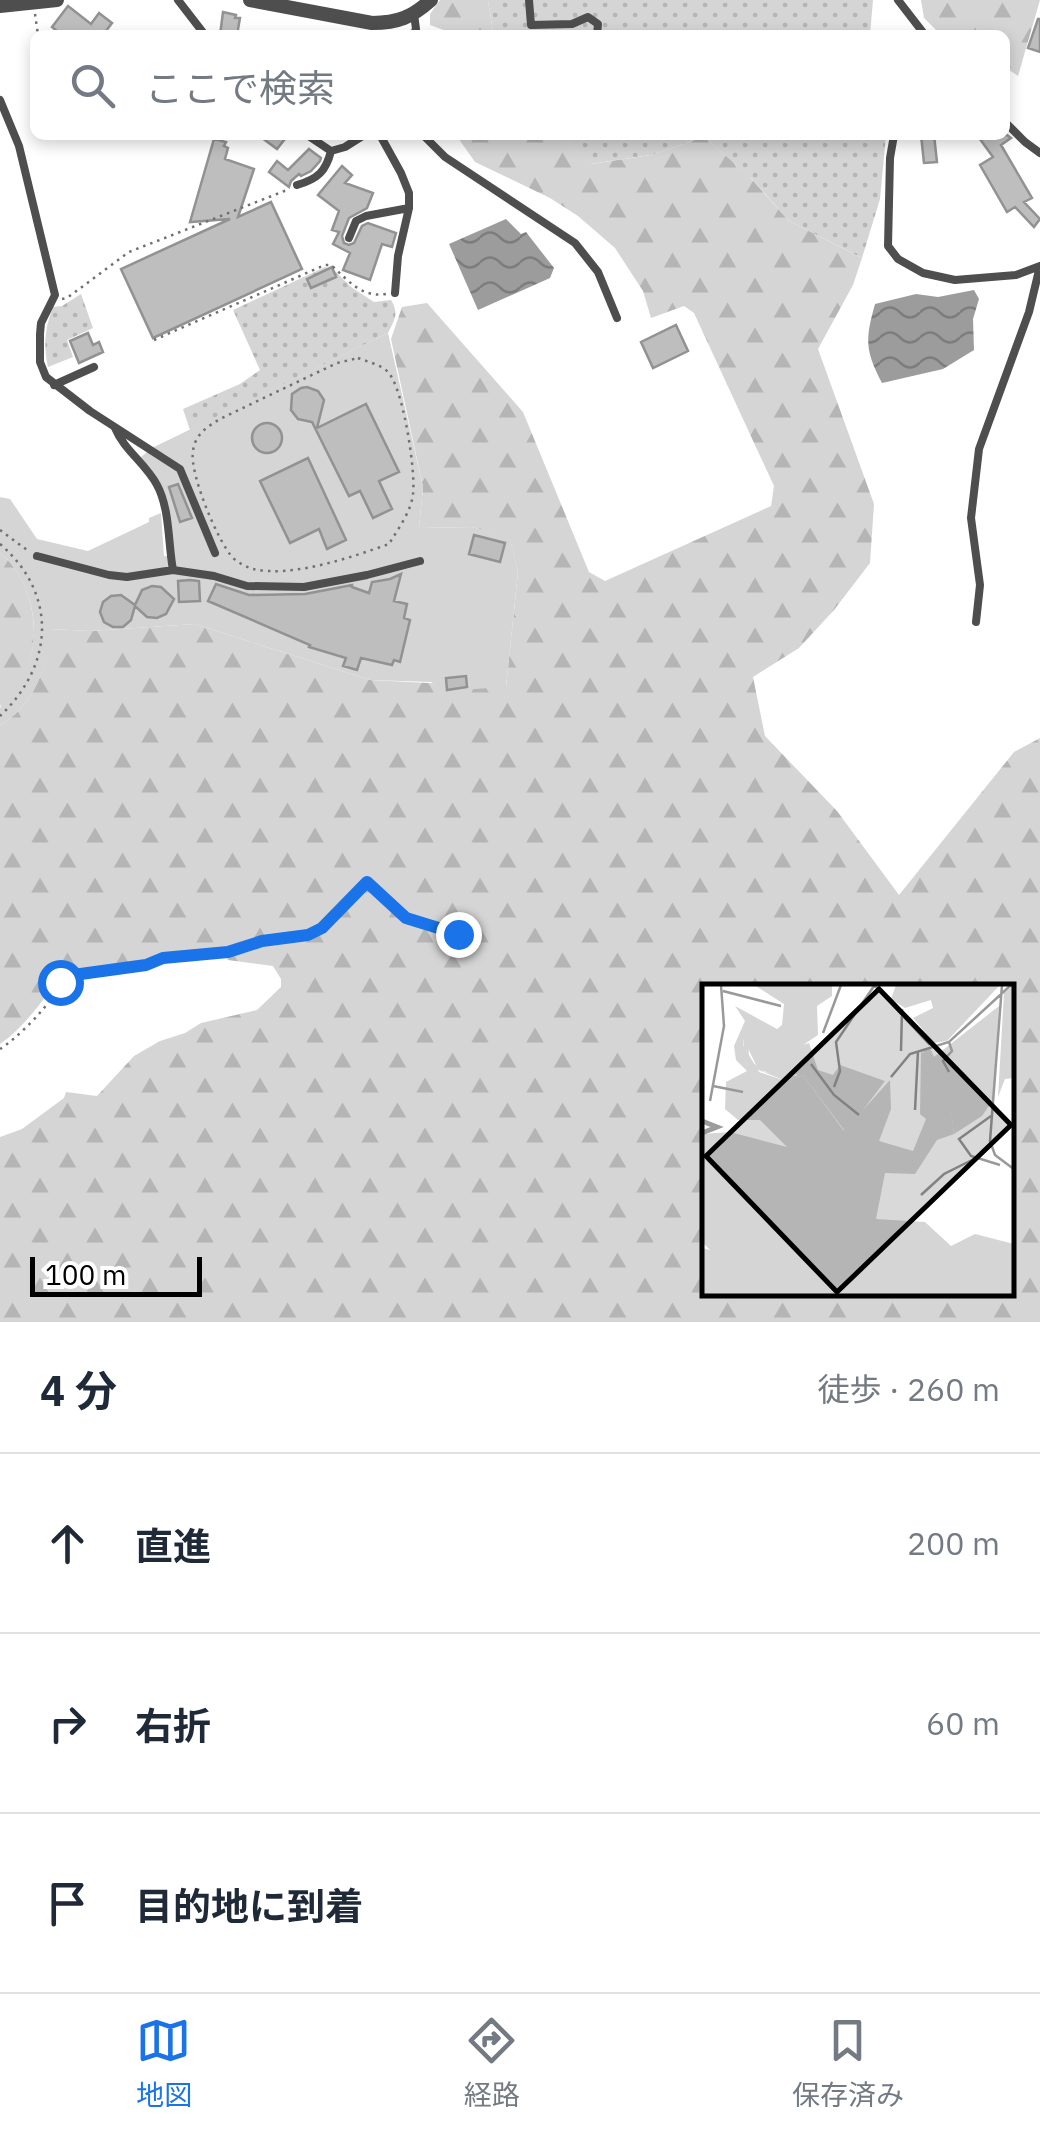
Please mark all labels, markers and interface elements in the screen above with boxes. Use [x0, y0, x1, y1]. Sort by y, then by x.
search box [30, 30, 1010, 140]
icon: search [65, 58, 120, 113]
text: ここで検索 [145, 63, 335, 112]
route end [436, 912, 482, 958]
route start [38, 960, 84, 1006]
inset map [702, 984, 1015, 1297]
scale bar [30, 1252, 202, 1296]
text: 100 m [45, 1256, 126, 1293]
text: 4 分 [40, 1363, 117, 1418]
text: 徒歩 · 260 m [817, 1368, 1000, 1410]
icon: ahead [40, 1516, 95, 1571]
text: 直進 [135, 1521, 211, 1570]
text: 200 m [907, 1522, 1000, 1564]
icon: right [40, 1696, 95, 1751]
text: 右折 [135, 1701, 211, 1750]
text: 60 m [926, 1702, 1000, 1744]
icon: arrive [40, 1876, 95, 1931]
text: 目的地に到着 [135, 1881, 363, 1930]
tab: 地図 [136, 2013, 192, 2113]
tab: 経路 [464, 2013, 520, 2113]
tab: 保存済み [792, 2013, 904, 2113]

